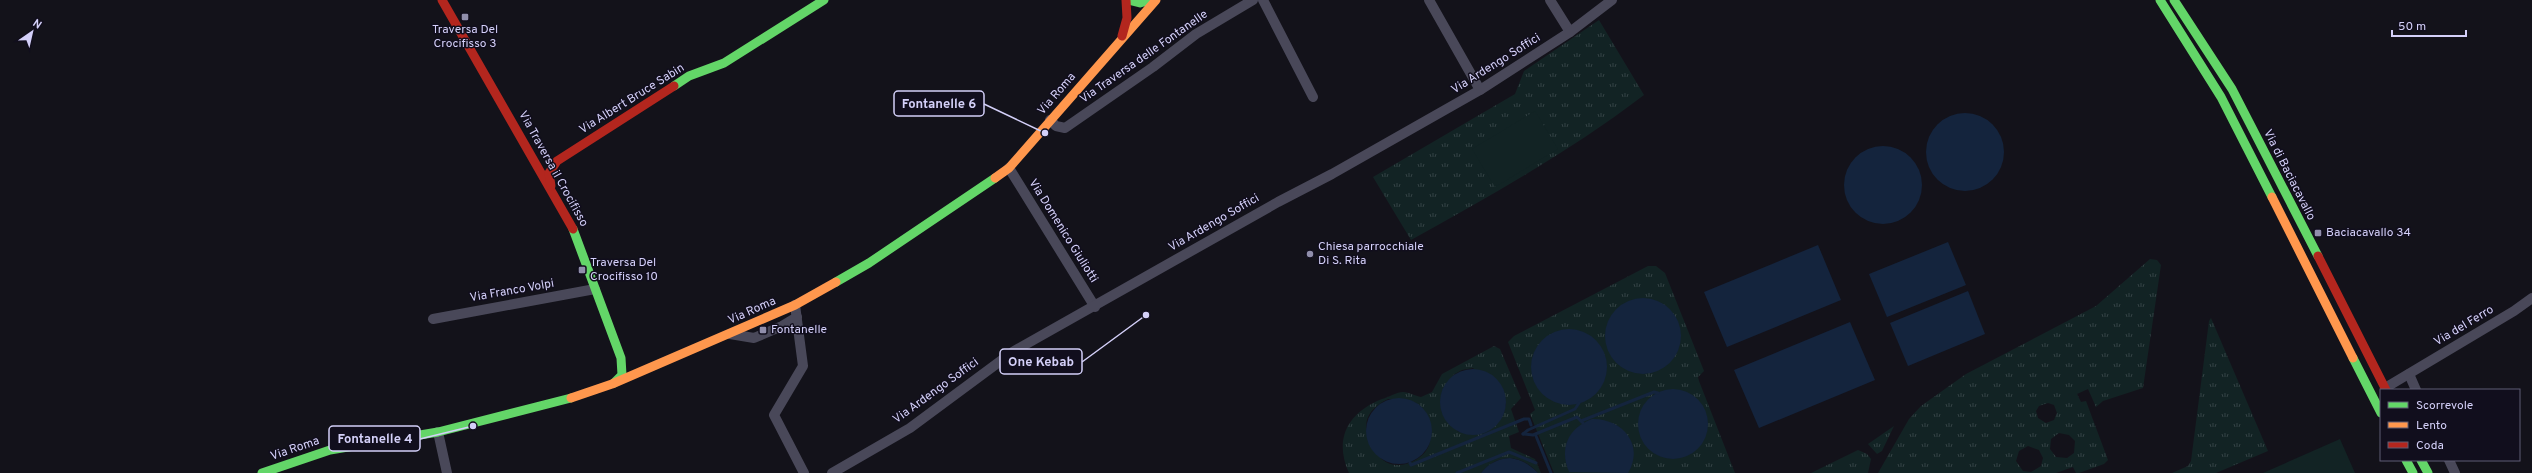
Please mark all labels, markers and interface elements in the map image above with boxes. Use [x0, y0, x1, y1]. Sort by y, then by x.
street label: Via Traversa delle Fontanelle [1077, 7, 1211, 107]
north arrow [12, 12, 52, 52]
marker: Traversa Del Crocifisso 3 [460, 12, 470, 22]
scale bar [2392, 12, 2466, 38]
text: N [30, 17, 44, 33]
text: 50 m [2398, 19, 2426, 35]
place label: Traversa Del Crocifisso 3 [432, 22, 498, 52]
street label: Via Ardengo Soffici [1448, 30, 1544, 98]
street label: Via Albert Bruce Sabin [576, 60, 688, 138]
street label: Via Roma [1034, 70, 1080, 118]
callout: Fontanelle 6 [894, 91, 984, 116]
text: Fontanelle 6 [902, 97, 976, 113]
street label: Via Traversa il Crocifisso [514, 108, 592, 230]
street label: Via di Baciacavallo [2259, 127, 2319, 223]
street label: Via Domenico Giuliotti [1025, 176, 1101, 286]
street label: Via Ardengo Soffici [1166, 190, 1262, 256]
place label: Baciacavallo 34 [2326, 225, 2411, 241]
marker: Baciacavallo 34 [2313, 228, 2323, 238]
place label: Chiesa parrocchiale Di S. Rita [1318, 239, 1424, 269]
marker: Chiesa parrocchiale Di S. Rita [1305, 249, 1315, 259]
place label: Traversa Del Crocifisso 10 [590, 255, 658, 285]
marker: Traversa Del Crocifisso 10 [577, 265, 587, 275]
street label: Via Franco Volpi [469, 276, 555, 306]
street label: Via Roma [726, 293, 778, 329]
street label: Via del Ferro [2431, 302, 2497, 350]
place label: Fontanelle [771, 322, 827, 338]
marker: Fontanelle [758, 325, 768, 335]
callout: One Kebab [1000, 349, 1082, 374]
street label: Via Ardengo Soffici [890, 354, 982, 428]
text: One Kebab [1008, 355, 1074, 371]
legend [2380, 389, 2520, 461]
text: Scorrevole [2416, 398, 2473, 414]
text: Lento [2416, 418, 2447, 434]
callout: Fontanelle 4 [329, 426, 420, 451]
text: Fontanelle 4 [337, 432, 413, 448]
street label: Via Roma [268, 433, 322, 465]
text: Coda [2416, 438, 2444, 454]

